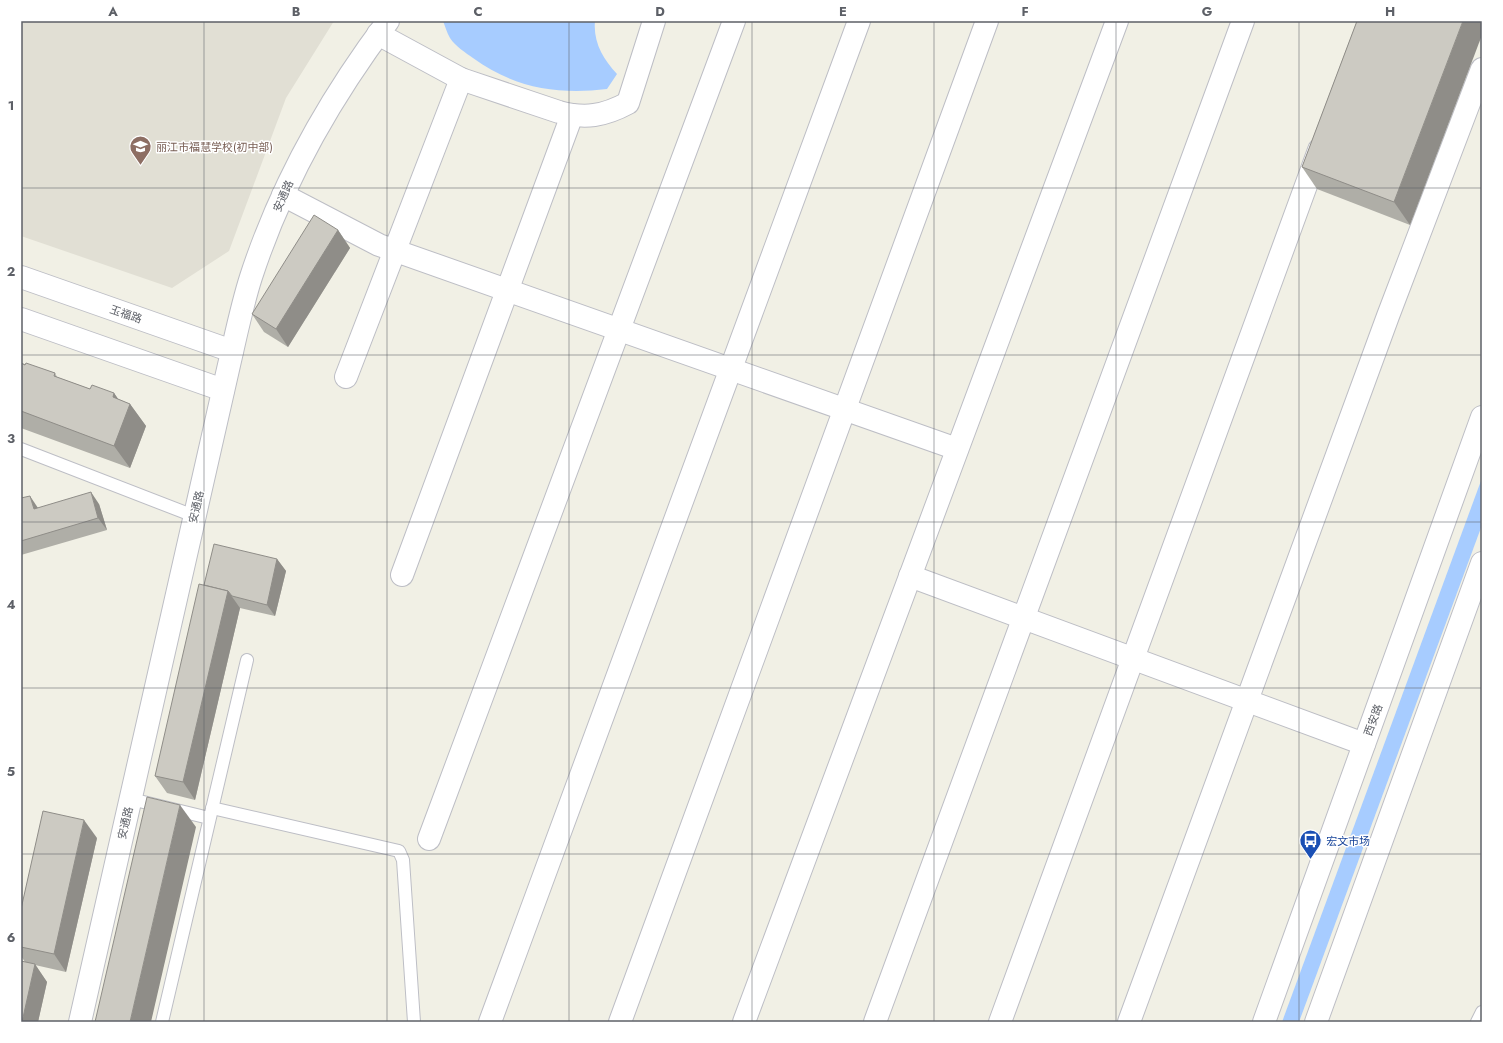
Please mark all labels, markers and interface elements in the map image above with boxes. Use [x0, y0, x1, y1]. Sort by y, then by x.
text: A [107, 2, 118, 21]
text: B [292, 2, 301, 21]
text: C [473, 2, 483, 21]
text: D [655, 2, 665, 21]
text: E [839, 2, 847, 21]
text: F [1021, 2, 1029, 21]
text: G [1202, 2, 1213, 21]
text: H [1385, 2, 1395, 21]
text: 1 [8, 96, 14, 115]
school or university icon: 丽江市福慧学校(初中部) [128, 134, 154, 167]
place label: 丽江市福慧学校(初中部) [156, 139, 273, 155]
street label: 安通路 [269, 178, 297, 214]
text: 2 [7, 262, 15, 281]
street label: 玉福路 [108, 301, 144, 327]
text: 3 [7, 429, 15, 448]
street label: 安通路 [184, 489, 208, 525]
text: 4 [6, 595, 16, 614]
street label: 西安路 [1360, 702, 1386, 738]
text: 5 [7, 762, 15, 781]
street label: 安通路 [113, 805, 137, 841]
bus stop icon: 宏文市场 [1298, 828, 1324, 861]
place label: 宏文市场 [1326, 833, 1370, 849]
text: 6 [7, 928, 16, 947]

